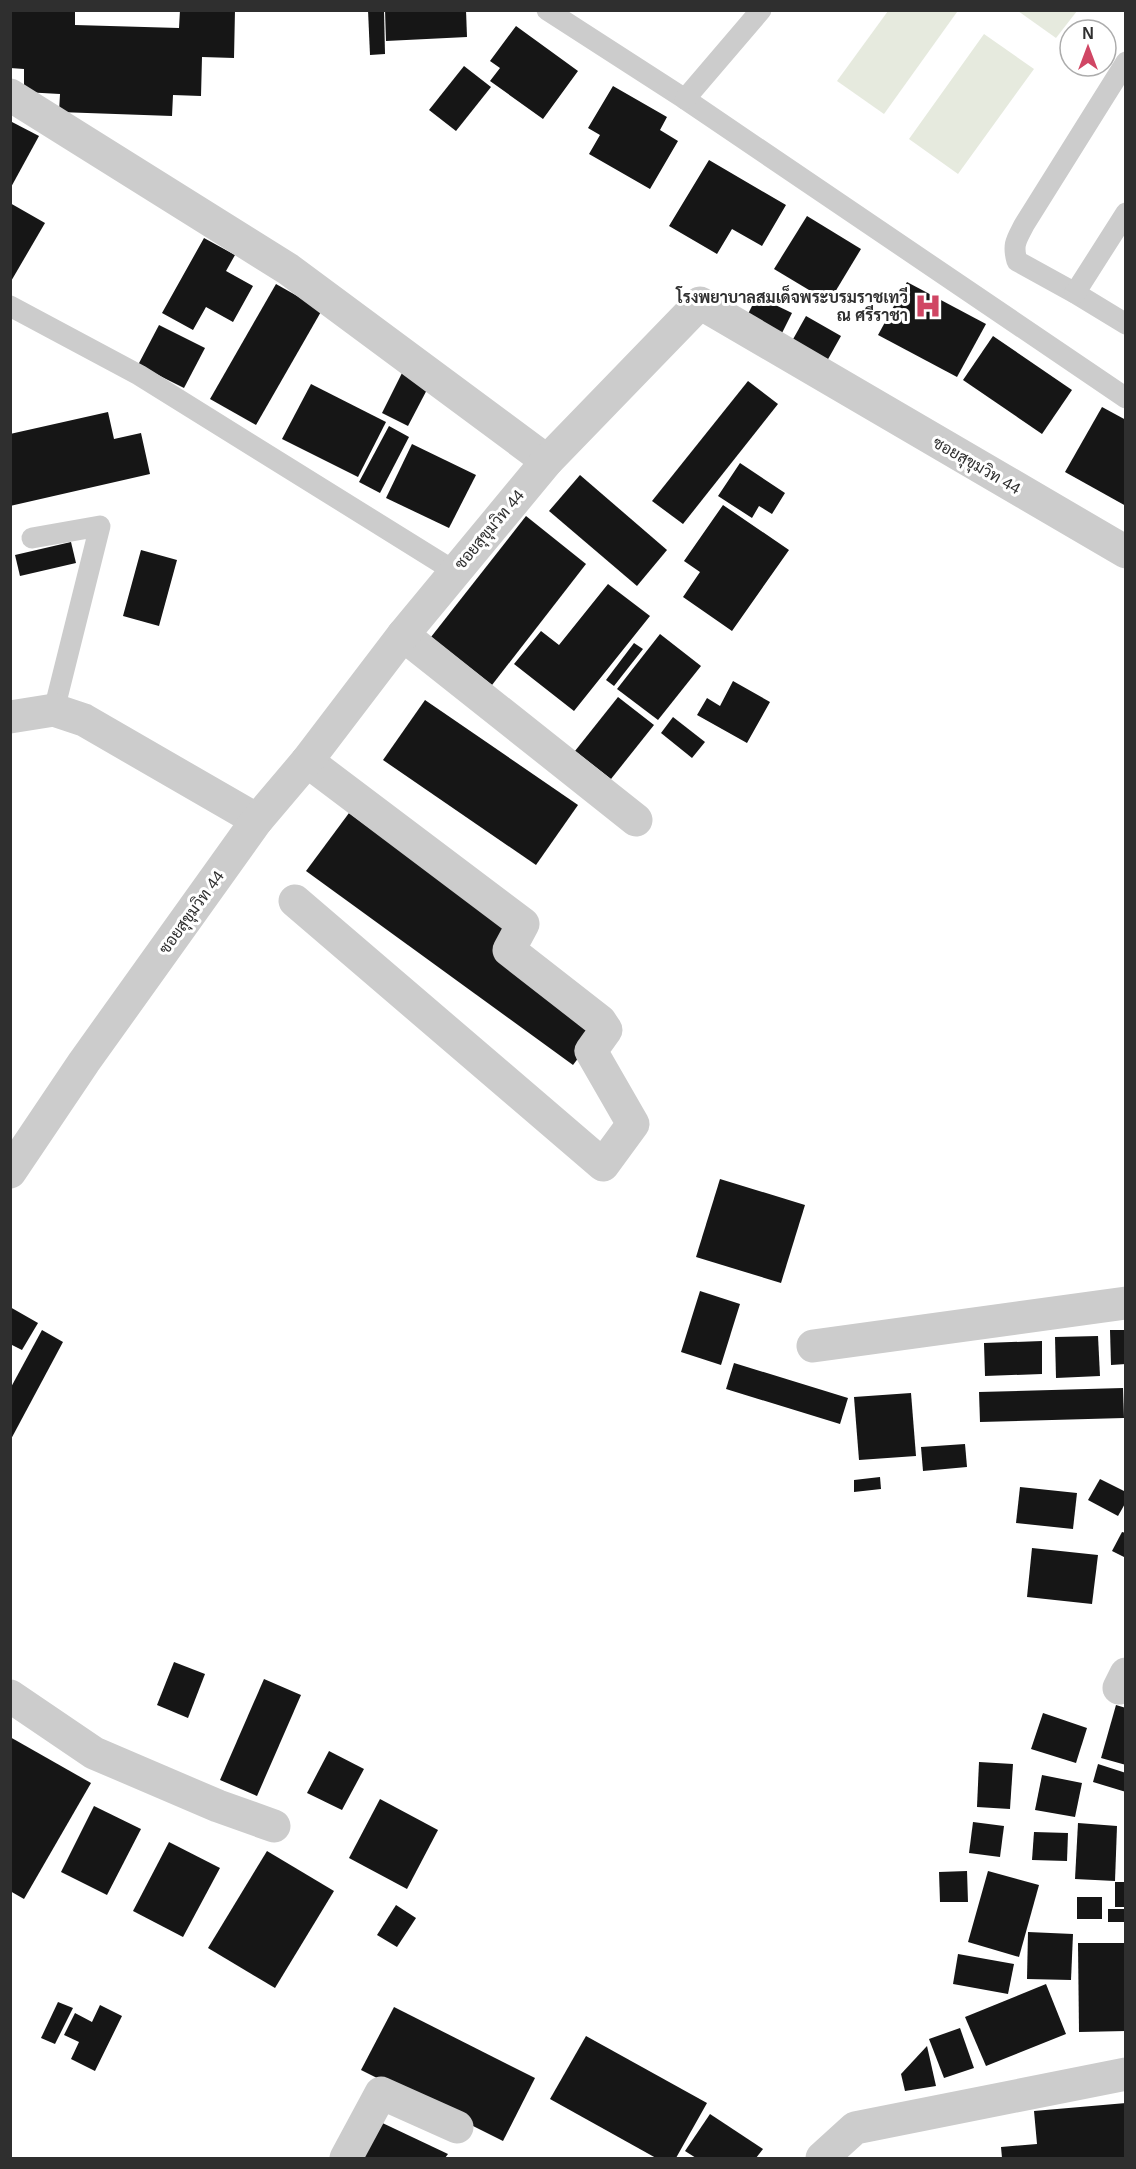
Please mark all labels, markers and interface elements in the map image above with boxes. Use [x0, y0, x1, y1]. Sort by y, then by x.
north arrow [1058, 18, 1118, 78]
text: N [1082, 25, 1094, 42]
place label: โรงพยาบาลสมเด็จพระบรมราชเทวี ณ ศรีราชา [675, 284, 908, 324]
hospital icon: โรงพยาบาลสมเด็จพระบรมราชเทวี ณ ศรีราชา [913, 291, 943, 321]
street label: ซอยสุขุมวิท 44 [929, 433, 1024, 500]
street label: ซอยสุขุมวิท 44 [451, 486, 530, 574]
street label: ซอยสุขุมวิท 44 [155, 867, 230, 959]

